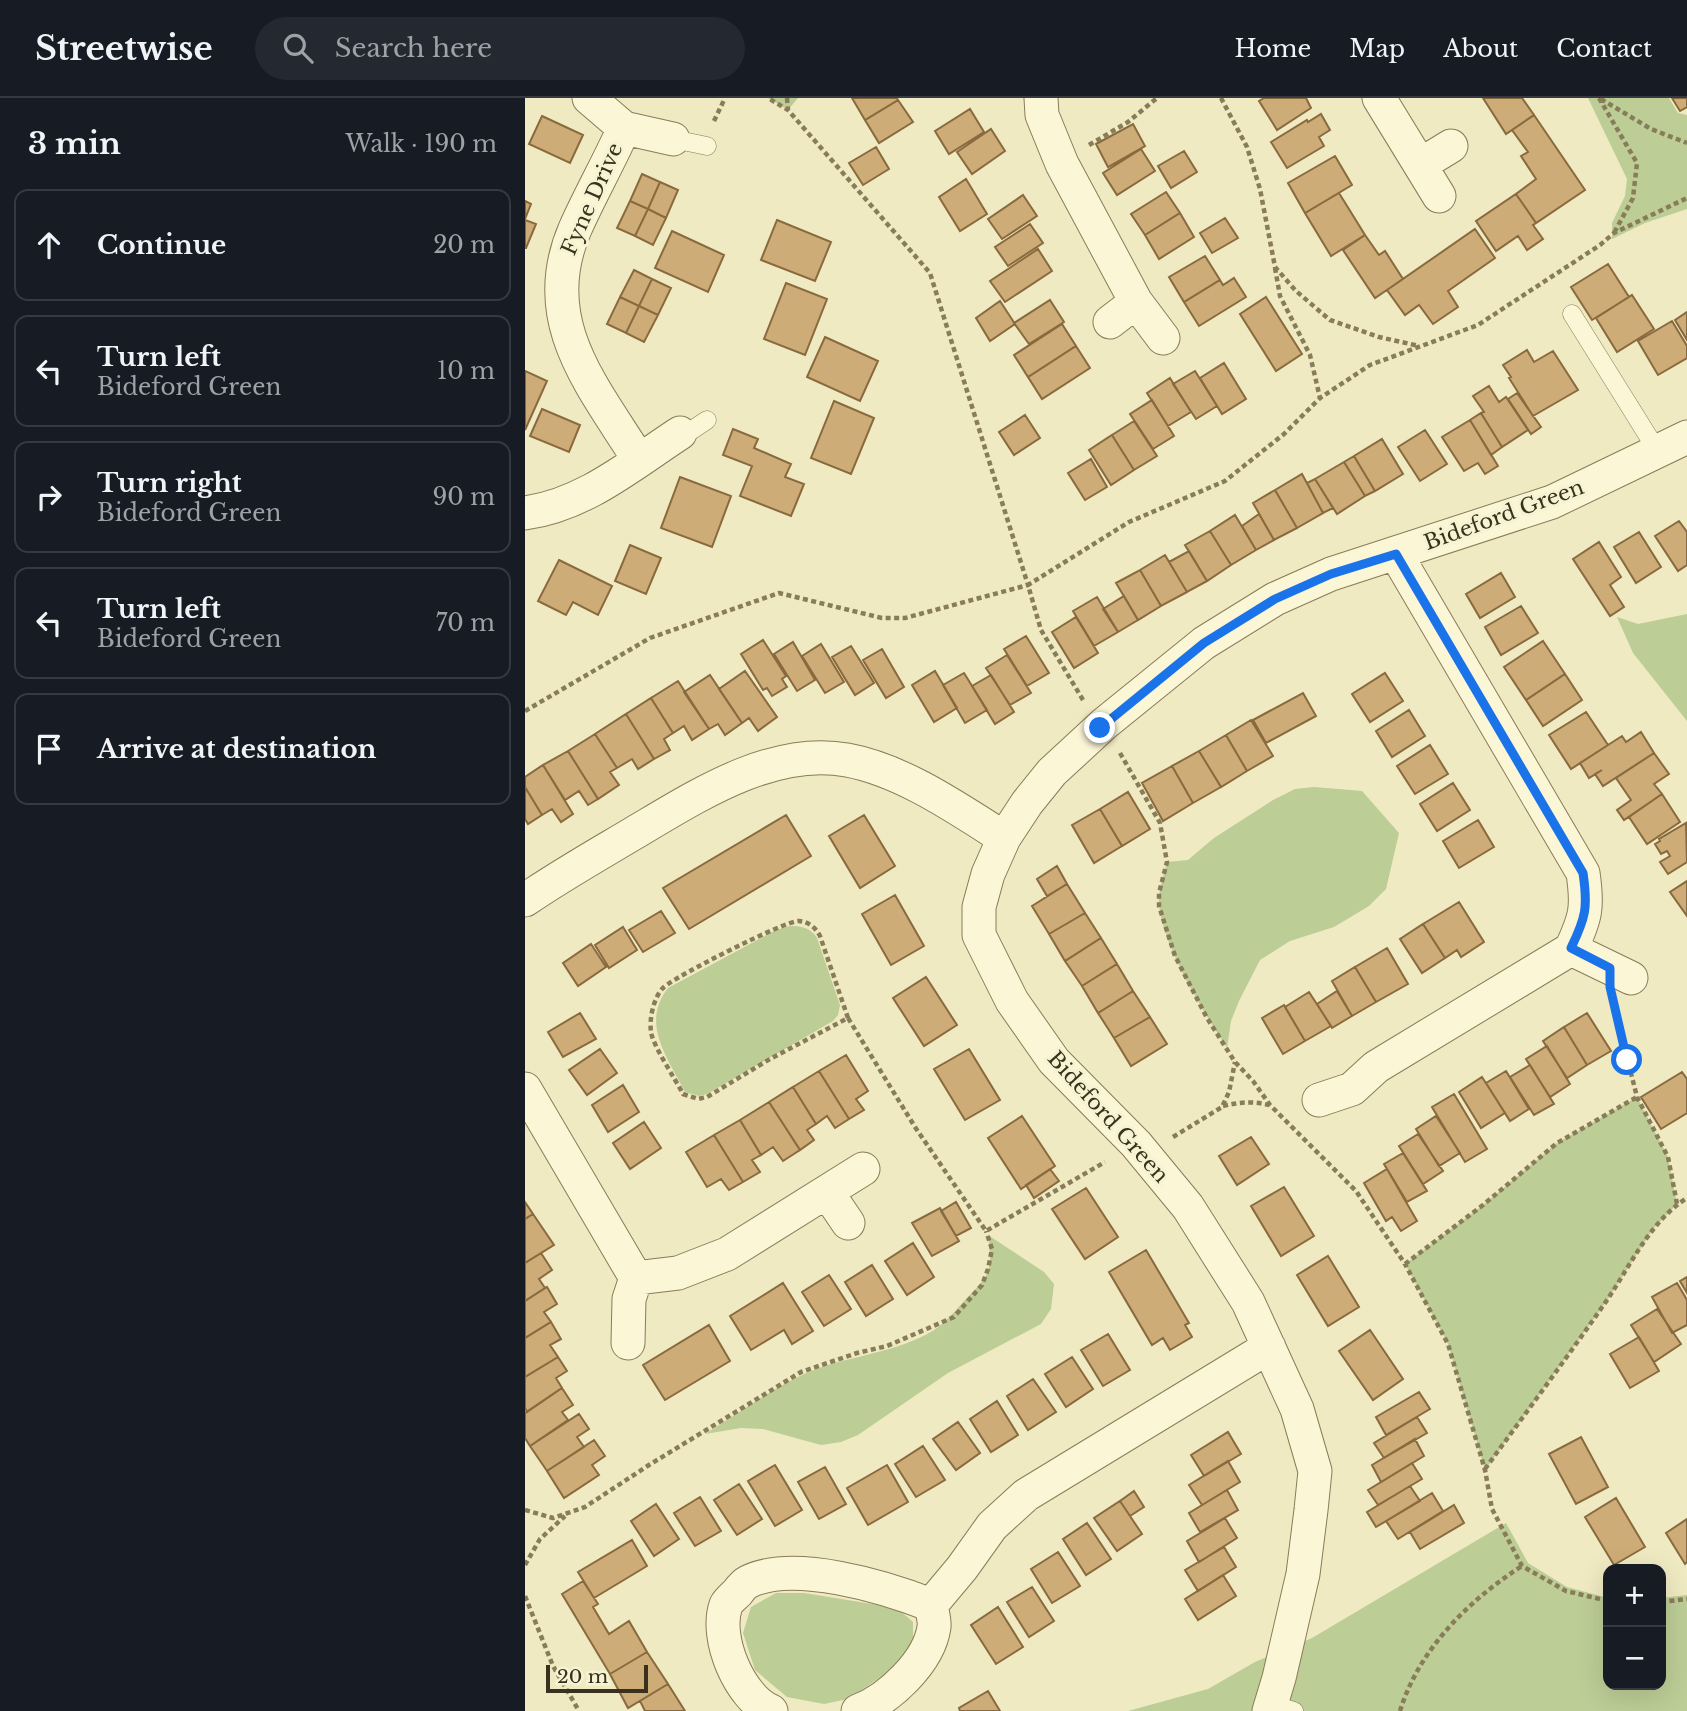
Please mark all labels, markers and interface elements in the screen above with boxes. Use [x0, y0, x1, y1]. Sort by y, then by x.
search box [255, 17, 745, 80]
text: Streetwise [35, 28, 213, 69]
icon: search [279, 29, 317, 67]
text: Search here [335, 32, 492, 64]
text: Home [1235, 34, 1311, 63]
text: Map [1349, 34, 1405, 63]
text: About [1443, 34, 1518, 63]
text: Contact [1556, 34, 1652, 63]
text: 3 min [28, 125, 121, 162]
text: Walk · 190 m [345, 130, 497, 158]
street label: Fyne Drive [556, 139, 628, 259]
icon: ahead [30, 226, 68, 264]
text: Continue [97, 229, 226, 261]
text: 20 m [433, 231, 495, 259]
text: Turn left [97, 341, 221, 373]
icon: left [30, 352, 68, 390]
text: 10 m [437, 357, 495, 385]
text: Bideford Green [97, 373, 281, 401]
text: Turn right [97, 467, 242, 499]
street label: Bideford Green [1421, 474, 1587, 556]
icon: right [30, 478, 68, 516]
text: 90 m [433, 483, 495, 511]
text: Bideford Green [97, 499, 281, 527]
text: Turn left [97, 593, 221, 625]
icon: left [30, 604, 68, 642]
text: 70 m [436, 609, 495, 637]
text: Bideford Green [97, 625, 281, 653]
route end [1084, 712, 1115, 743]
icon: arrive [30, 730, 68, 768]
text: Arrive at destination [97, 733, 377, 765]
route start [1611, 1044, 1642, 1075]
street label: Bideford Green [1042, 1046, 1174, 1188]
map controls [1603, 1564, 1666, 1690]
button: + [1603, 1564, 1666, 1627]
button: − [1603, 1627, 1666, 1690]
scale bar [546, 1662, 647, 1694]
text: 20 m [557, 1665, 608, 1688]

